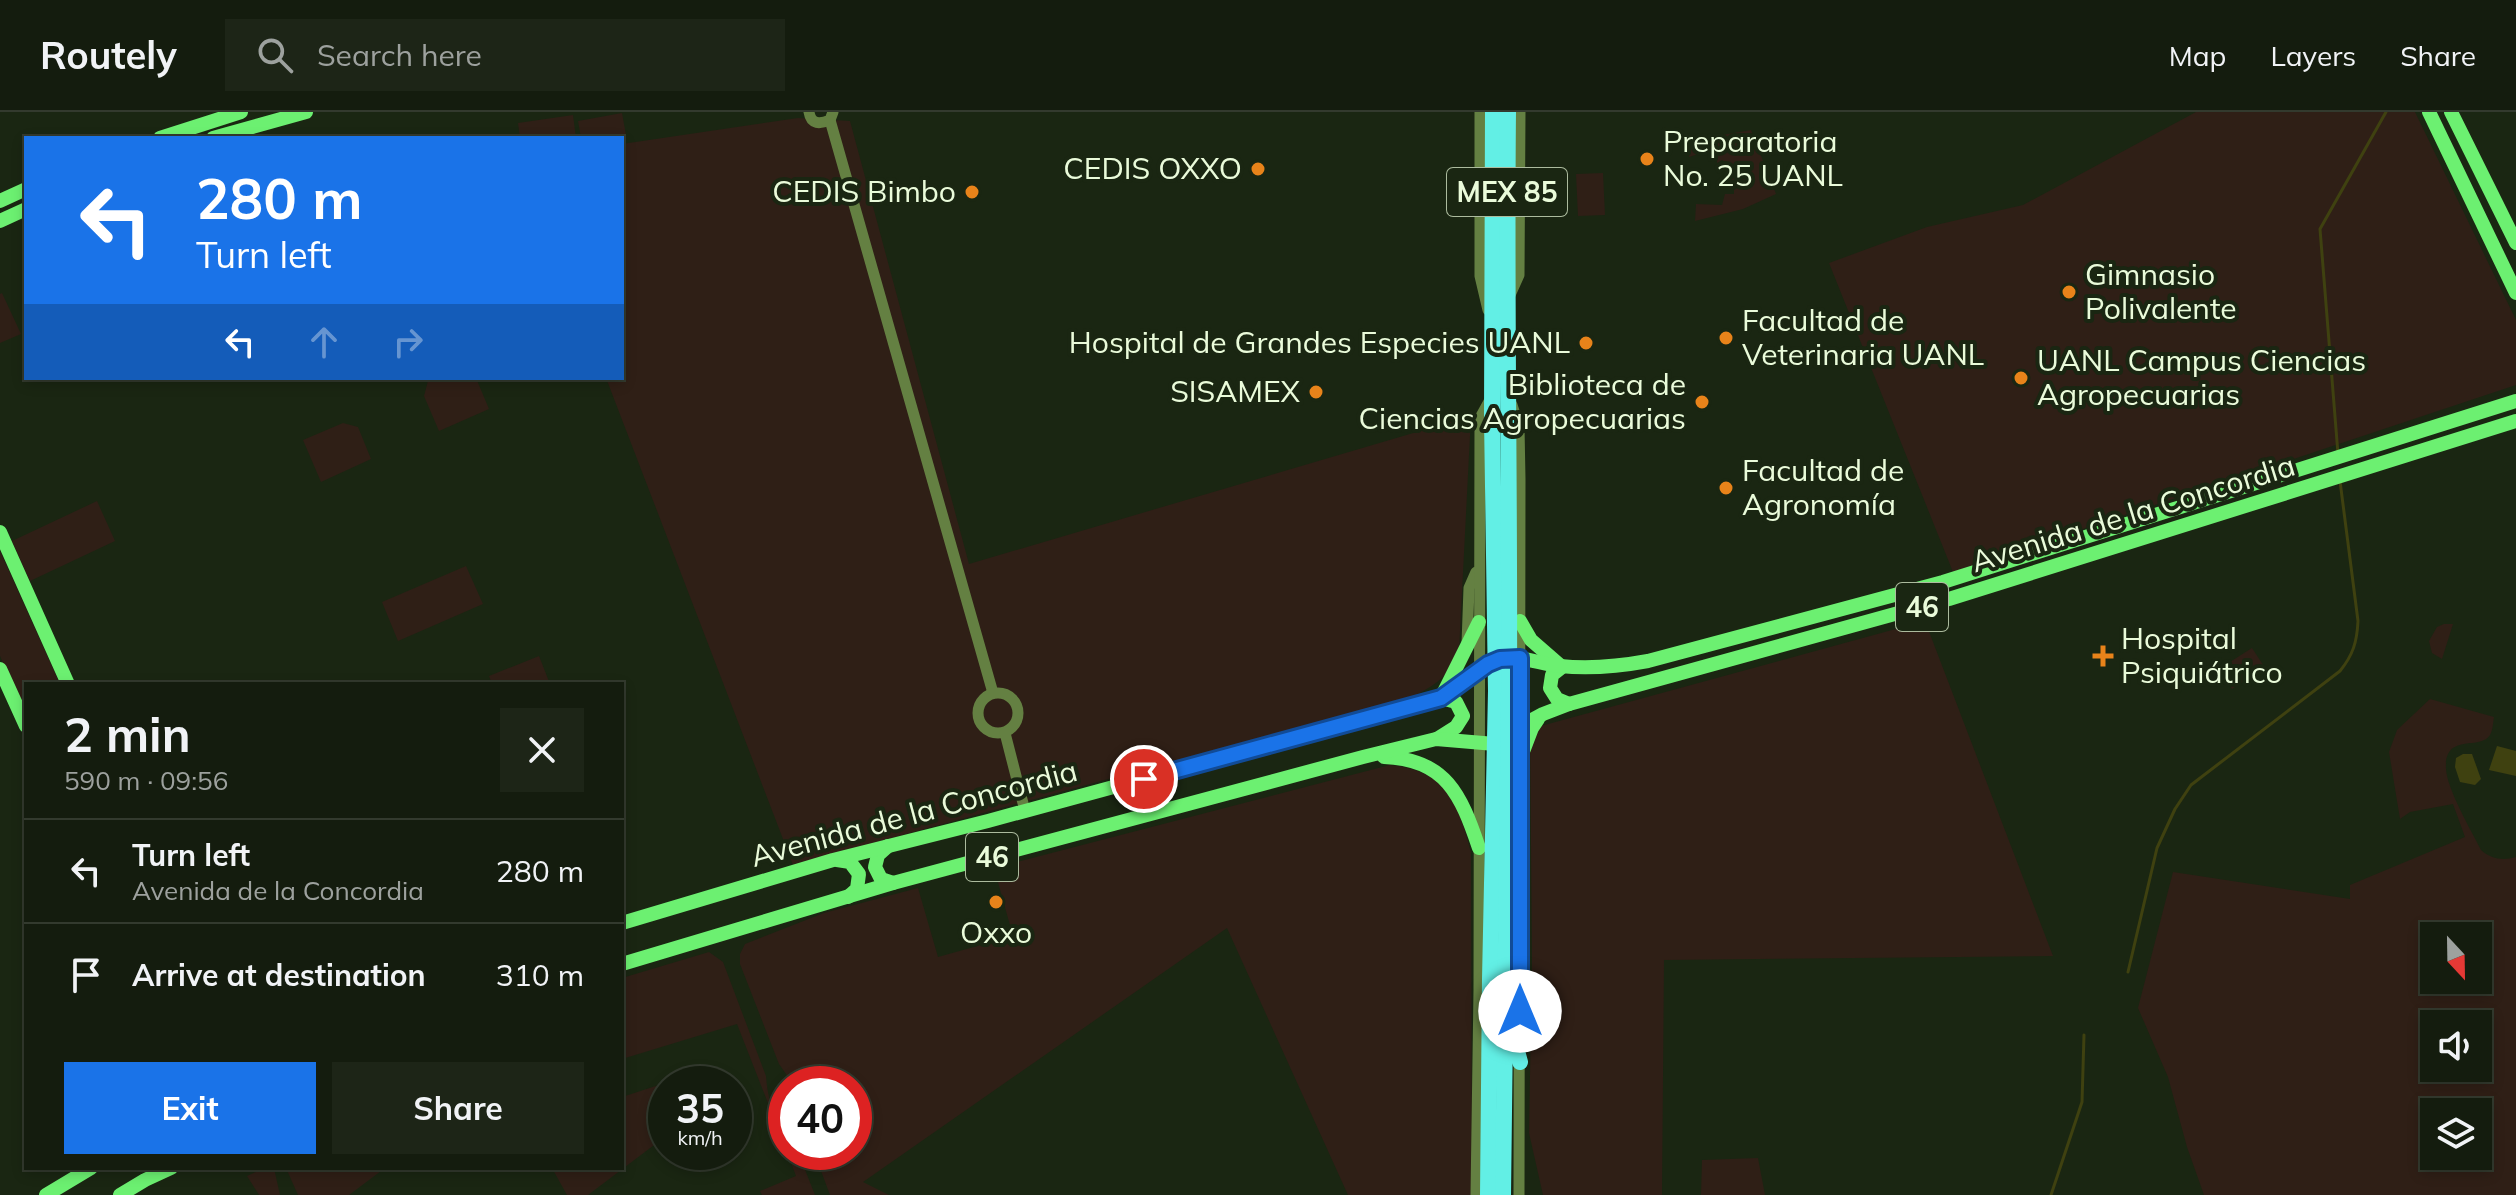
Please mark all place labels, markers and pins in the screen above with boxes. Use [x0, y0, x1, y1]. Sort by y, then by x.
place label: Preparatoria No. 25 UANL [1663, 122, 1843, 194]
place label: CEDIS OXXO [1063, 149, 1242, 187]
marker: Preparatoria No. 25 UANL [1638, 150, 1656, 168]
marker: CEDIS OXXO [1249, 160, 1267, 178]
place label: CEDIS Bimbo [772, 172, 956, 210]
marker: CEDIS Bimbo [963, 183, 981, 201]
place label: Gimnasio Polivalente [2085, 255, 2237, 327]
marker: Gimnasio Polivalente [2060, 283, 2078, 301]
place label: Facultad de Veterinaria UANL [1742, 301, 1984, 373]
place label: Hospital de Grandes Especies UANL [1069, 323, 1570, 361]
marker: Facultad de Veterinaria UANL [1717, 329, 1735, 347]
marker: Hospital de Grandes Especies UANL [1577, 334, 1595, 352]
place label: UANL Campus Ciencias Agropecuarias [2037, 341, 2366, 413]
place label: Biblioteca de Ciencias Agropecuarias [1359, 365, 1686, 437]
marker: UANL Campus Ciencias Agropecuarias [2012, 369, 2030, 387]
place label: SISAMEX [1170, 372, 1300, 410]
marker: SISAMEX [1307, 383, 1325, 401]
marker: Biblioteca de Ciencias Agropecuarias [1693, 393, 1711, 411]
place label: Facultad de Agronomía [1742, 451, 1904, 523]
marker: Facultad de Agronomía [1717, 479, 1735, 497]
place label: Hospital Psiquiátrico [2121, 619, 2283, 691]
marker: Hospital Psiquiátrico [2092, 645, 2114, 667]
pin [1110, 745, 1178, 813]
marker: Oxxo [987, 893, 1005, 911]
place label: Oxxo [960, 913, 1032, 951]

